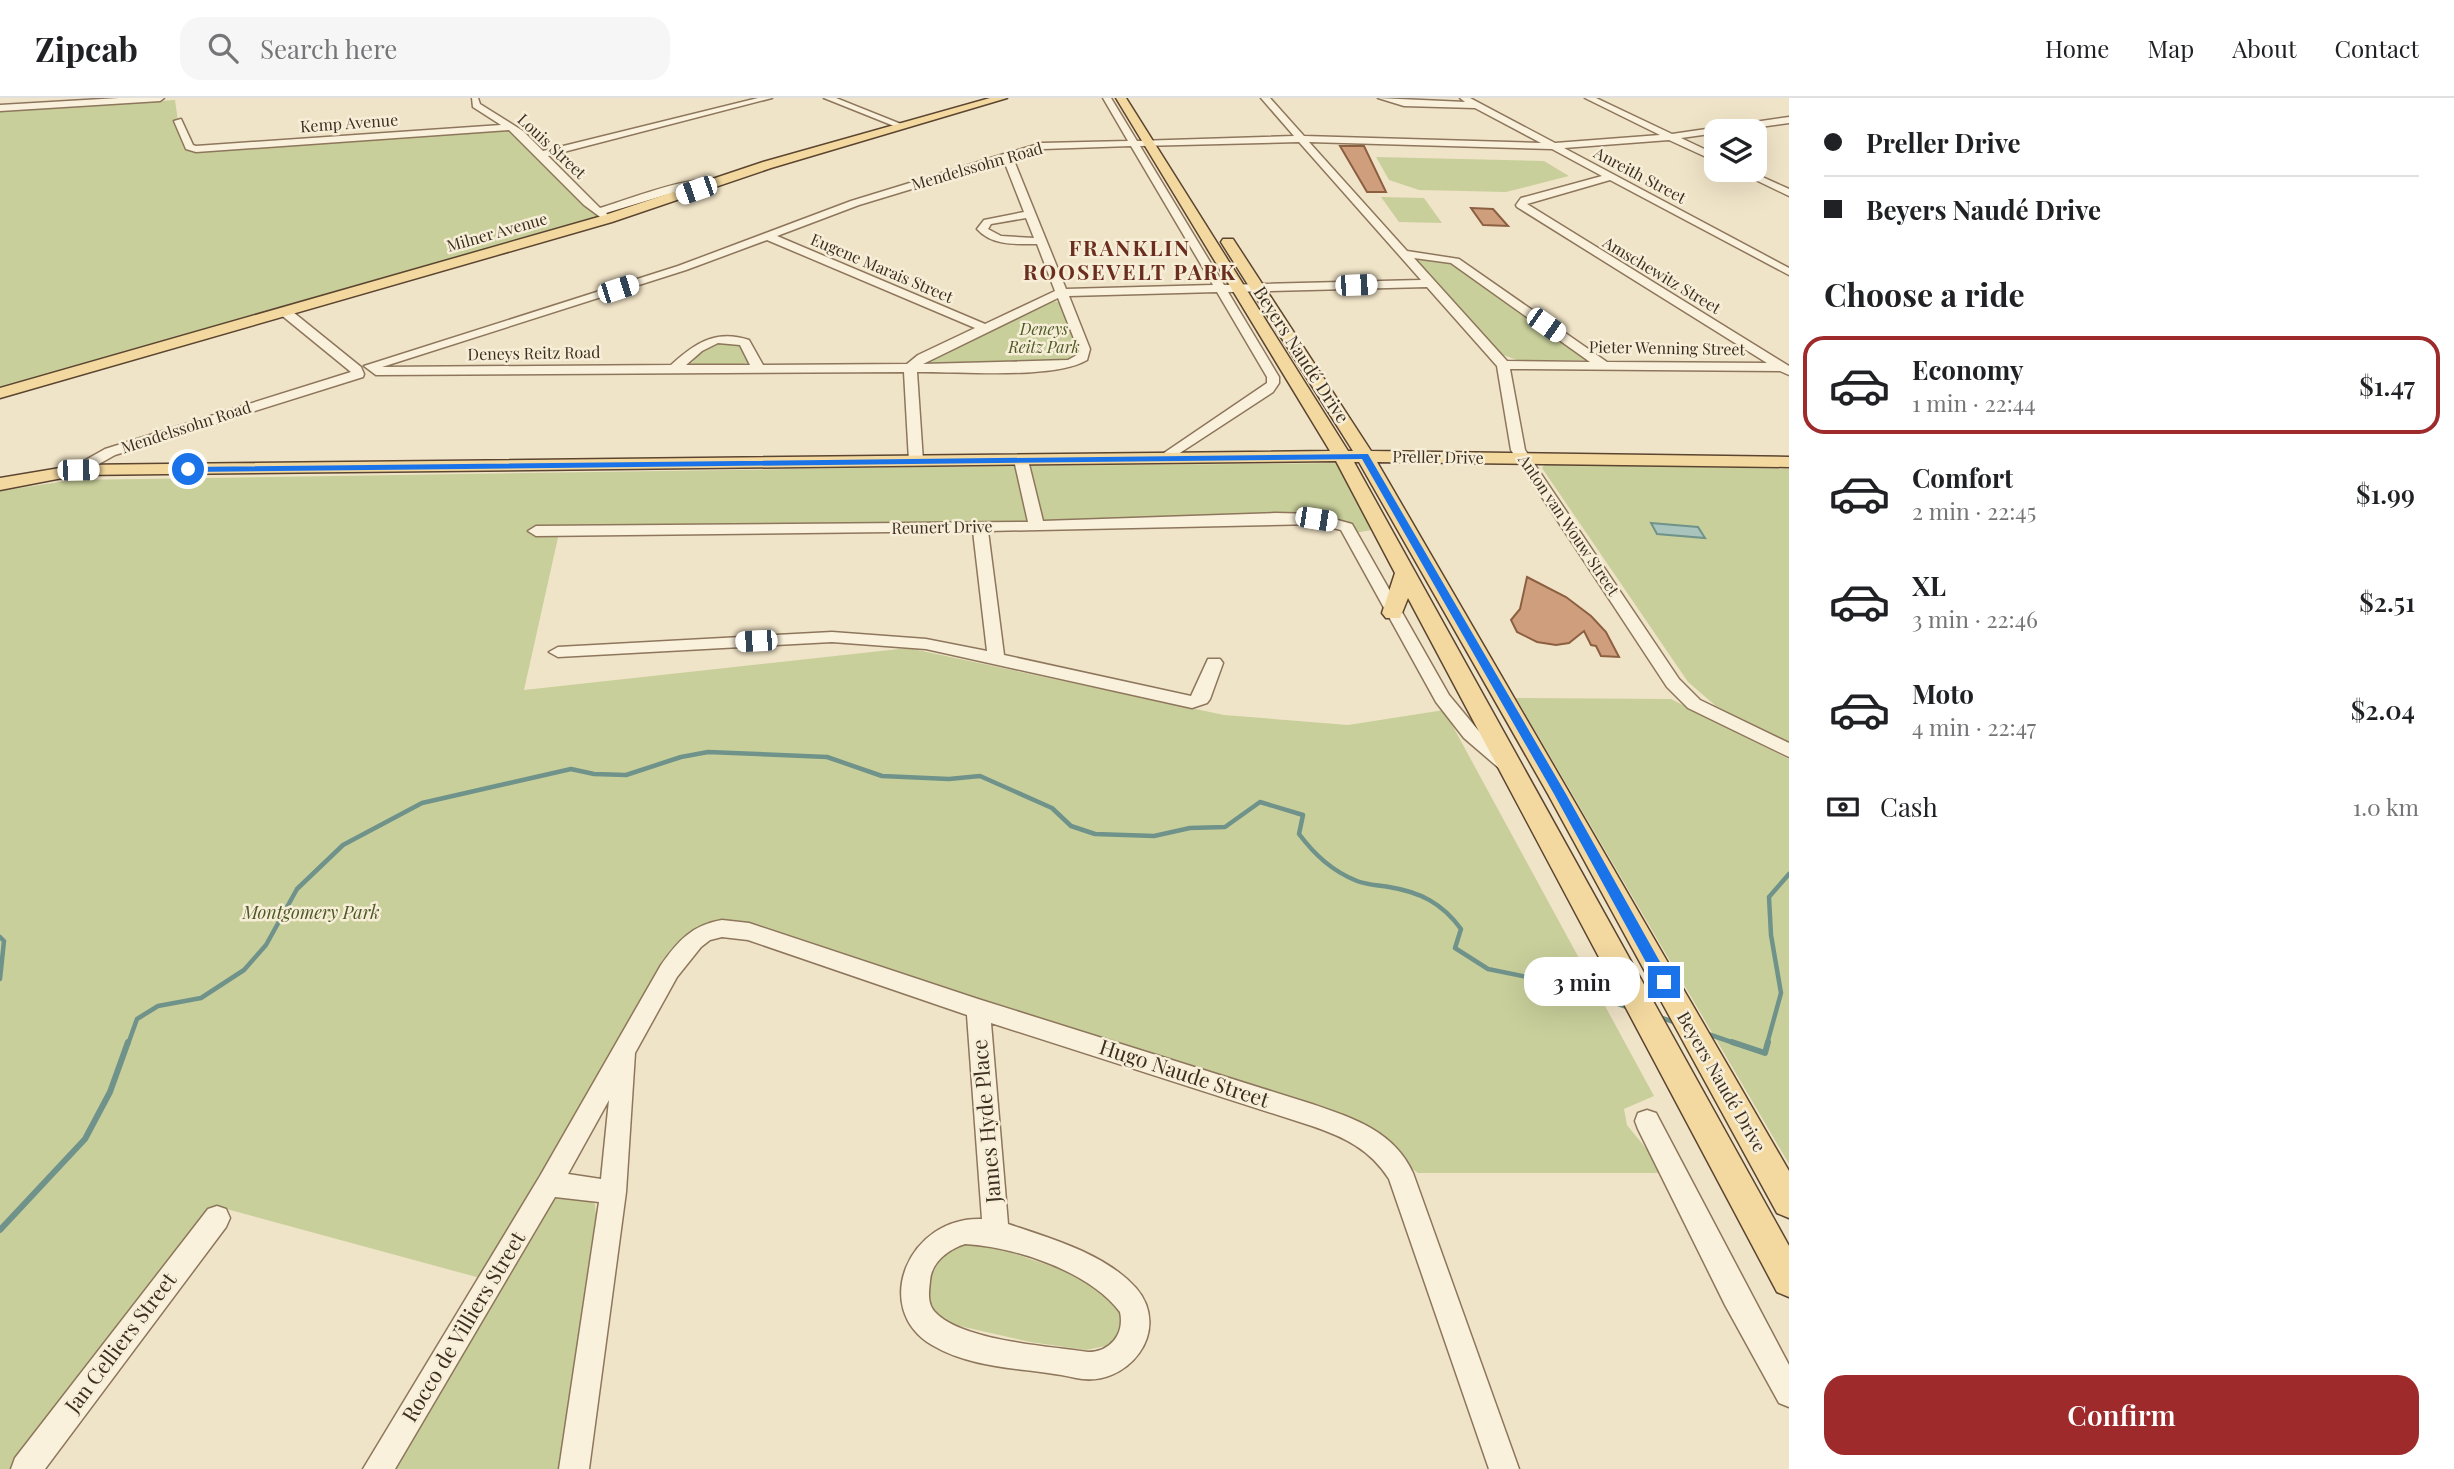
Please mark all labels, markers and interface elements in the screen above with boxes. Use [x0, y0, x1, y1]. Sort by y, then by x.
search box [180, 17, 670, 80]
text: Zipcab [35, 26, 138, 70]
icon: search [204, 29, 242, 67]
text: Search here [260, 31, 397, 66]
text: Home [2045, 32, 2109, 64]
text: Map [2147, 32, 2194, 64]
text: About [2232, 32, 2296, 64]
text: Contact [2334, 32, 2419, 64]
street label: Kemp Avenue [299, 109, 399, 136]
street label: Louis Street [514, 109, 591, 183]
map controls [1704, 119, 1767, 182]
button: layers [1704, 119, 1767, 182]
text: Preller Drive [1866, 125, 2021, 160]
street label: Mendelssohn Road [909, 137, 1045, 194]
street label: Anreith Street [1590, 141, 1690, 208]
car [673, 173, 720, 207]
text: Beyers Naudé Drive [1866, 192, 2101, 227]
street label: Milner Avenue [444, 207, 550, 256]
street label: Eugene Marais Street [808, 228, 957, 307]
street label: Amschewitz Street [1599, 231, 1725, 318]
district label: FRANKLIN ROOSEVELT PARK [1023, 233, 1237, 285]
text: Choose a ride [1824, 272, 2025, 315]
car [595, 273, 642, 305]
car [1335, 274, 1378, 296]
street label: Beyers Naudé Drive [1249, 281, 1355, 427]
car [1523, 304, 1570, 346]
park label: Deneys Reitz Park [1007, 318, 1080, 357]
street label: Pieter Wenning Street [1589, 336, 1746, 359]
street label: Deneys Reitz Road [467, 341, 601, 364]
text: Economy [1912, 352, 2023, 387]
icon: car [1828, 354, 1891, 417]
text: $1.47 [2359, 368, 2415, 403]
text: 1 min · 22:44 [1912, 387, 2036, 418]
street label: Mendelssohn Road [118, 396, 254, 457]
street label: Preller Drive [1392, 445, 1484, 468]
street label: Anton van Wouw Street [1514, 449, 1625, 600]
route start [172, 453, 204, 485]
car [57, 459, 100, 481]
text: Comfort [1912, 460, 2013, 495]
icon: car [1828, 462, 1891, 525]
text: $1.99 [2356, 476, 2415, 511]
text: 2 min · 22:45 [1912, 495, 2036, 526]
car [1294, 505, 1339, 533]
street label: Reunert Drive [891, 515, 993, 538]
text: XL [1912, 568, 1946, 603]
icon: car [1828, 570, 1891, 633]
text: $2.51 [2359, 584, 2415, 619]
text: 3 min · 22:46 [1912, 603, 2038, 634]
car [735, 629, 778, 653]
text: Moto [1912, 676, 1974, 711]
icon: car [1828, 678, 1891, 741]
text: $2.04 [2351, 692, 2415, 727]
text: 4 min · 22:47 [1912, 711, 2036, 742]
icon: cash [1824, 788, 1862, 826]
text: Cash [1880, 789, 1938, 824]
text: 1.0 km [2353, 791, 2419, 822]
park label: Montgomery Park [241, 900, 380, 924]
callout: 3 min [1524, 958, 1640, 1006]
text: 3 min [1553, 966, 1611, 997]
route end [1648, 966, 1680, 998]
street label: Beyers Naudé Drive [1672, 1007, 1772, 1156]
street label: Hugo Naude Street [1096, 1031, 1274, 1113]
street label: James Hyde Place [964, 1038, 1006, 1205]
street label: Rocco de Villiers Street [394, 1225, 531, 1426]
street label: Jan Celliers Street [57, 1266, 182, 1418]
button: Confirm [1824, 1375, 2419, 1455]

